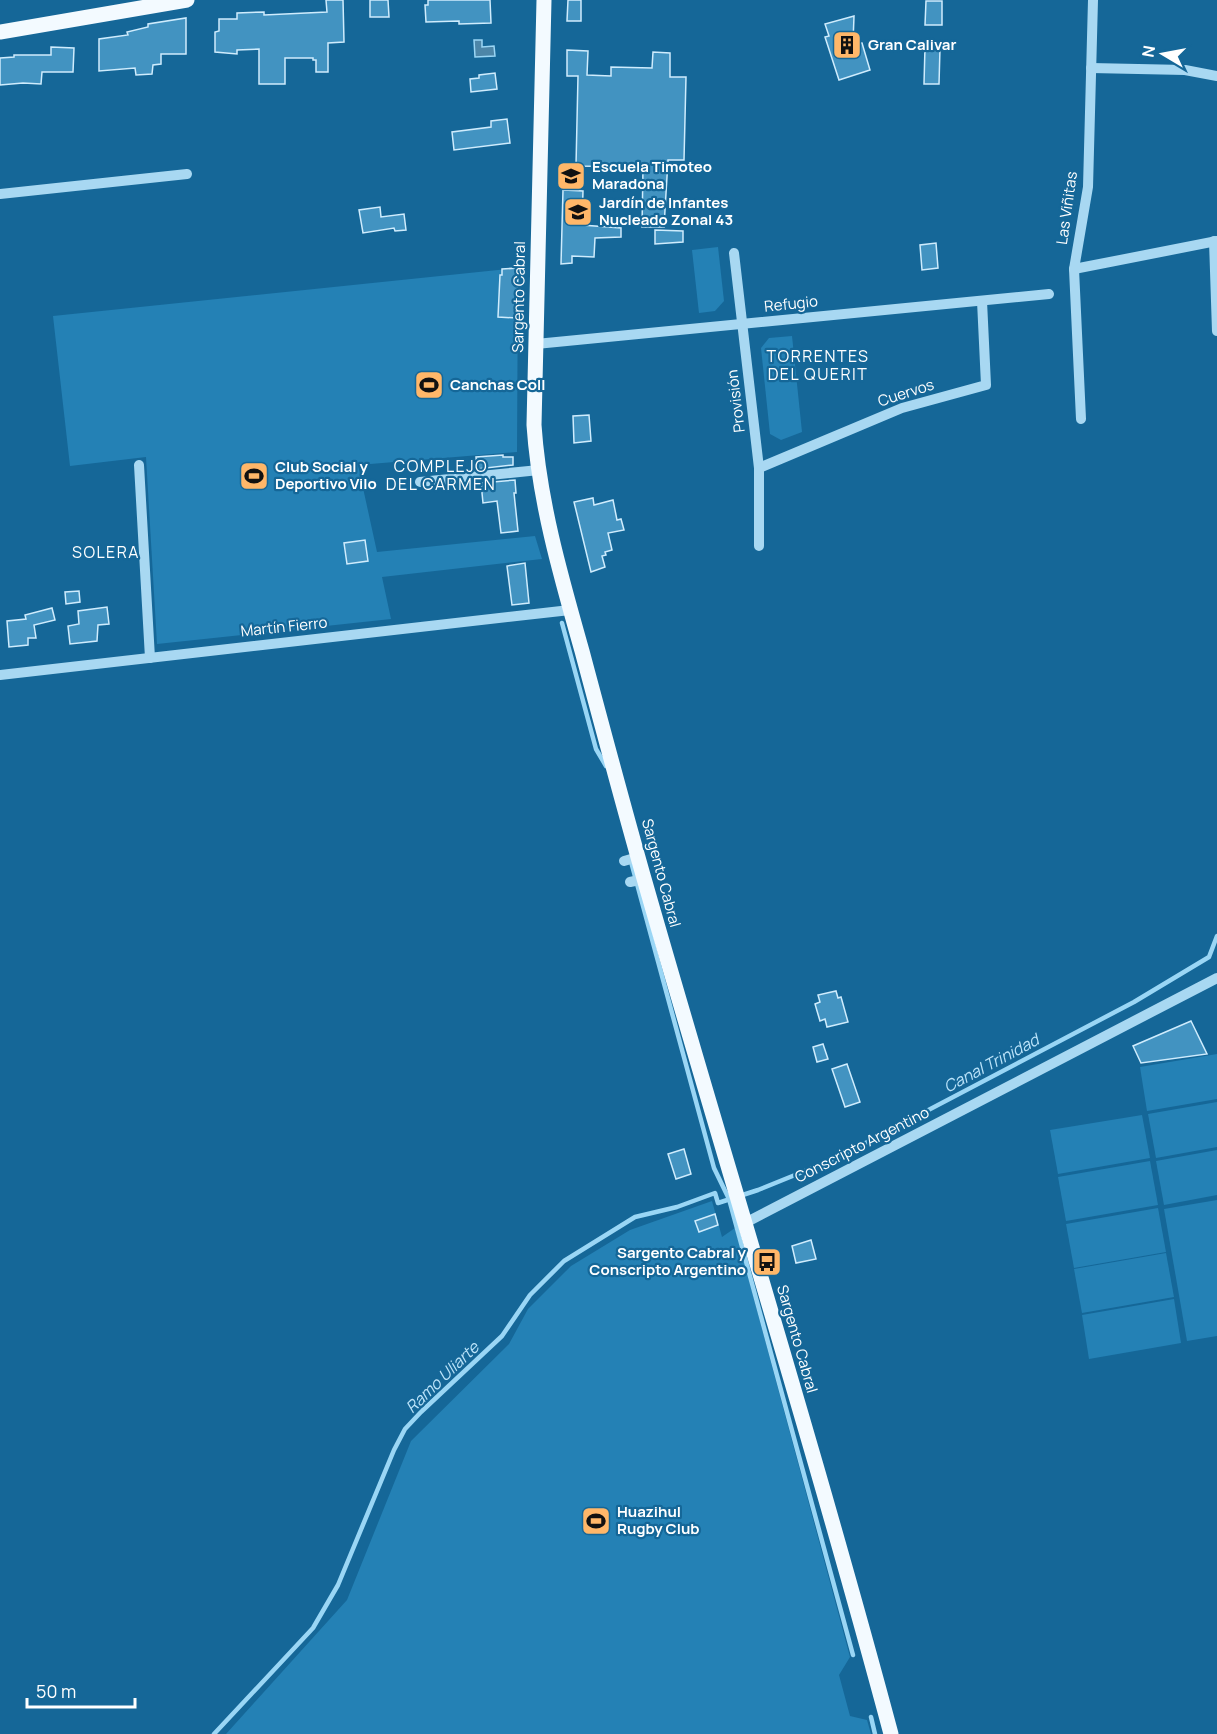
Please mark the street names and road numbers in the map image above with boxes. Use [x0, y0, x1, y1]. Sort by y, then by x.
street label: Las Viñitas [1051, 170, 1082, 246]
street label: Sargento Cabral [507, 241, 530, 353]
street label: Refugio [763, 290, 819, 317]
street label: Provisión [721, 368, 750, 434]
street label: Cuervos [875, 374, 937, 411]
street label: Martín Fierro [240, 611, 328, 641]
street label: Sargento Cabral [637, 816, 686, 929]
street label: Conscripto Argentino [791, 1101, 933, 1188]
street label: Sargento Cabral [772, 1282, 823, 1395]

